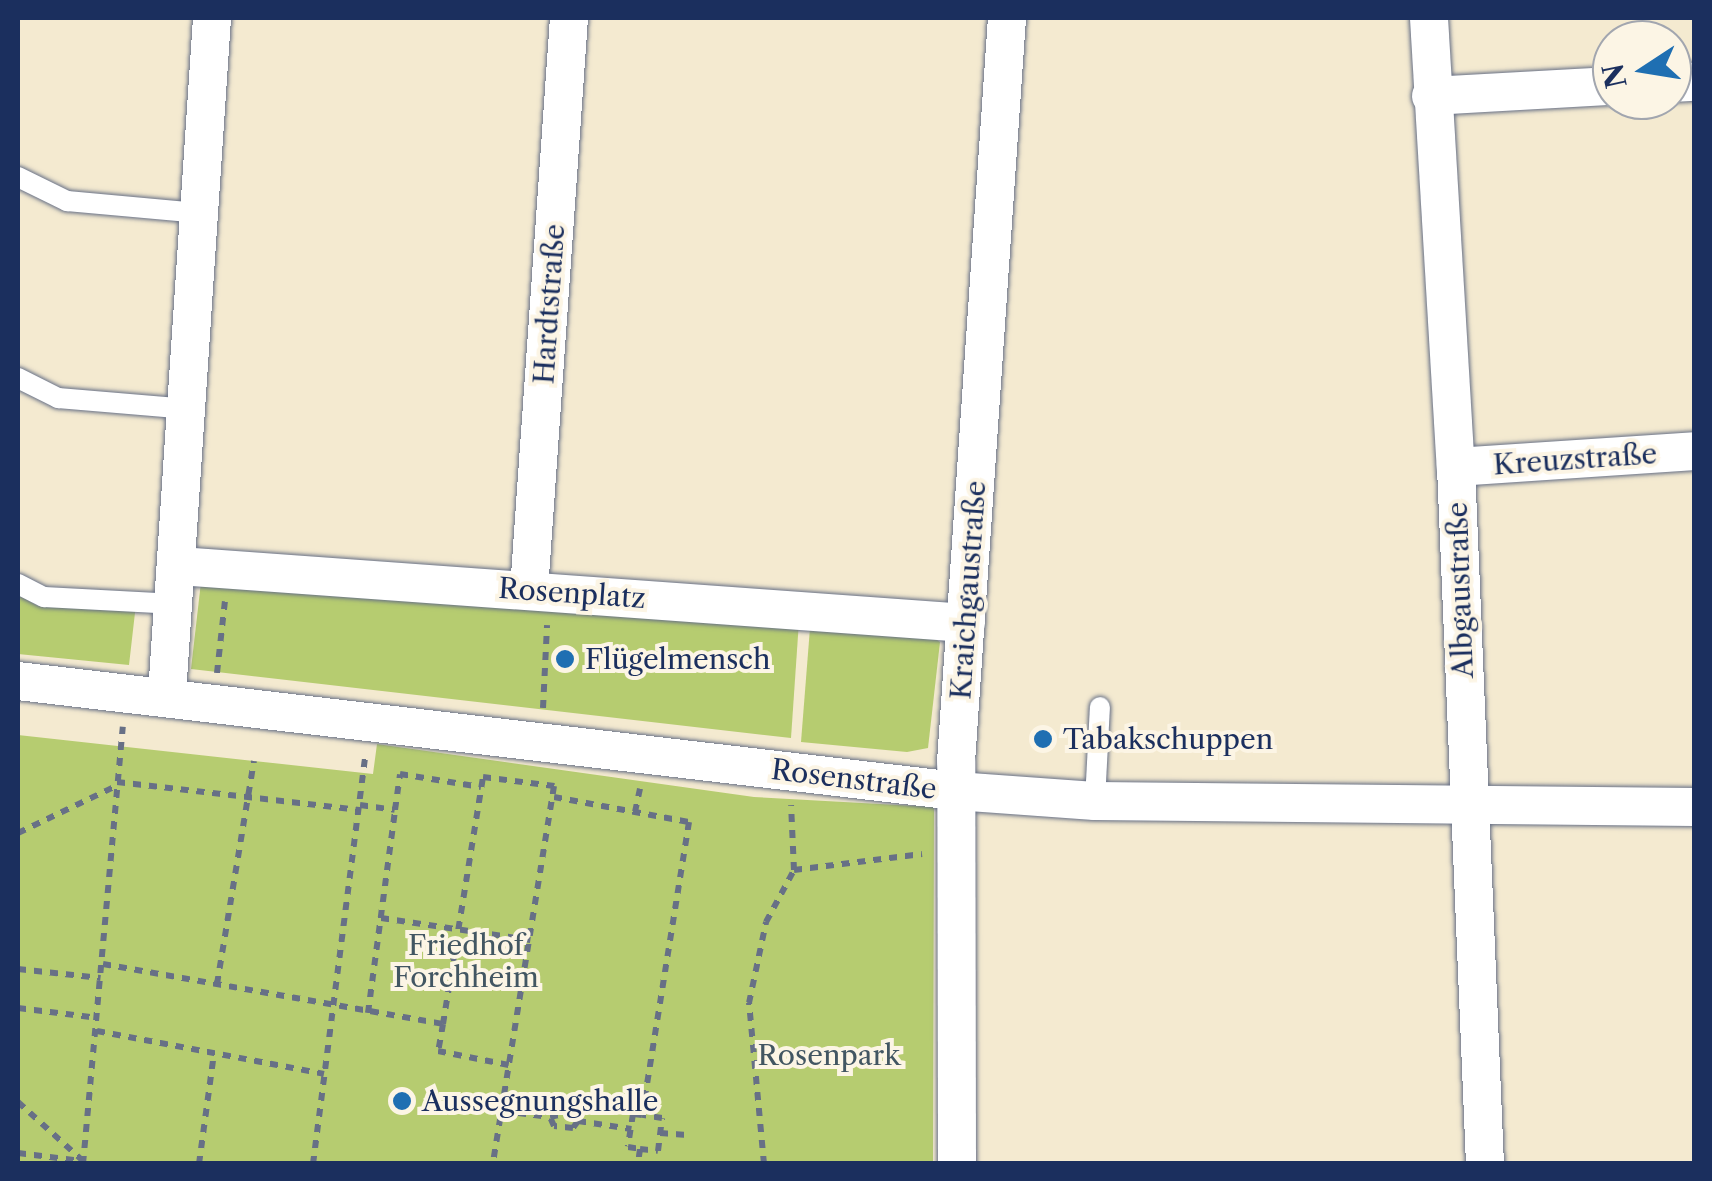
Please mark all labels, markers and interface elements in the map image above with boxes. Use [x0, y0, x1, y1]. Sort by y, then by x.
north arrow [1592, 20, 1692, 120]
text: N [1595, 60, 1634, 91]
street label: Hardtstraße [527, 223, 571, 385]
street label: Kreuzstraße [1492, 437, 1658, 481]
street label: Kraichgaustraße [944, 480, 992, 700]
street label: Albgaustraße [1440, 501, 1480, 679]
street label: Rosenplatz [497, 571, 647, 615]
place label: Flügelmensch [585, 642, 771, 676]
marker: Flügelmensch [554, 648, 576, 670]
place label: Tabakschuppen [1063, 722, 1273, 756]
marker: Tabakschuppen [1032, 728, 1054, 750]
street label: Rosenstraße [769, 752, 939, 806]
park label: Friedhof Forchheim [393, 928, 539, 994]
park label: Rosenpark [758, 1038, 900, 1072]
place label: Aussegnungshalle [422, 1084, 658, 1118]
marker: Aussegnungshalle [391, 1090, 413, 1112]

